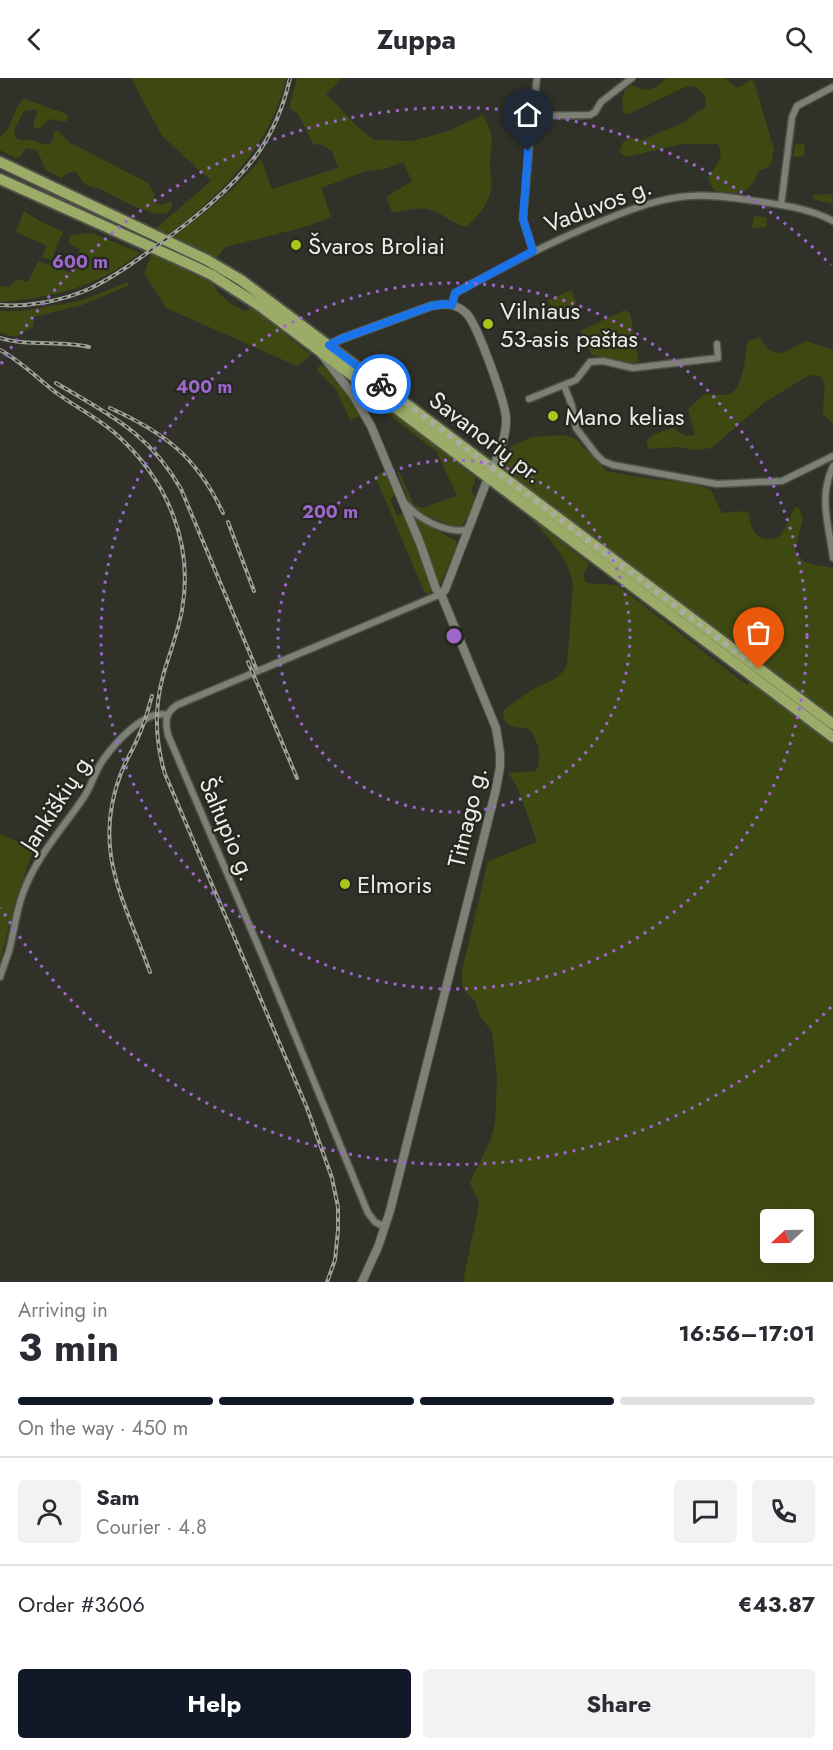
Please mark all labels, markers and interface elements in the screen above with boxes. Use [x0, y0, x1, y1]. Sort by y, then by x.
text: Zuppa [377, 20, 456, 59]
icon: back [18, 23, 51, 56]
icon: search [782, 23, 815, 56]
pin [502, 89, 553, 151]
icon: home [511, 98, 544, 131]
street label: Vaduvos g. [539, 169, 657, 241]
place label: Švaros Broliai [308, 228, 445, 263]
marker: Švaros Broliai [289, 238, 303, 252]
text: 600 m [52, 249, 108, 275]
place label: Vilniaus 53-asis paštas [500, 293, 638, 356]
marker: Vilniaus 53-asis paštas [481, 317, 495, 331]
courier [351, 354, 411, 414]
icon: bike [365, 368, 398, 401]
text: 400 m [176, 374, 232, 400]
street label: Savanorių pr. [422, 383, 550, 491]
place label: Mano kelias [565, 399, 684, 434]
marker: Mano kelias [546, 409, 560, 423]
text: 200 m [302, 499, 358, 525]
pin [733, 607, 784, 669]
icon: bag [742, 616, 775, 649]
centre of rings [444, 626, 464, 646]
street label: Jankiškių g. [10, 744, 103, 861]
street label: Titnago g. [438, 763, 496, 871]
street label: Šaltupio g. [190, 772, 266, 886]
place label: Elmoris [357, 867, 432, 902]
marker: Elmoris [338, 877, 352, 891]
north arrow [760, 1209, 814, 1263]
map controls [760, 1209, 814, 1263]
text: Arriving in [18, 1296, 108, 1325]
text: 16:56–17:01 [679, 1317, 815, 1349]
text: 3 min [18, 1319, 119, 1376]
text: On the way · 450 m [18, 1414, 188, 1443]
button: person [18, 1480, 81, 1543]
button: chat [674, 1480, 737, 1543]
button: phone [752, 1480, 815, 1543]
text: Sam [96, 1481, 140, 1513]
text: Courier · 4.8 [96, 1513, 207, 1542]
text: Order #3606 [18, 1588, 145, 1620]
text: €43.87 [738, 1588, 815, 1620]
button: Help [18, 1669, 411, 1738]
button: Share [423, 1669, 815, 1738]

